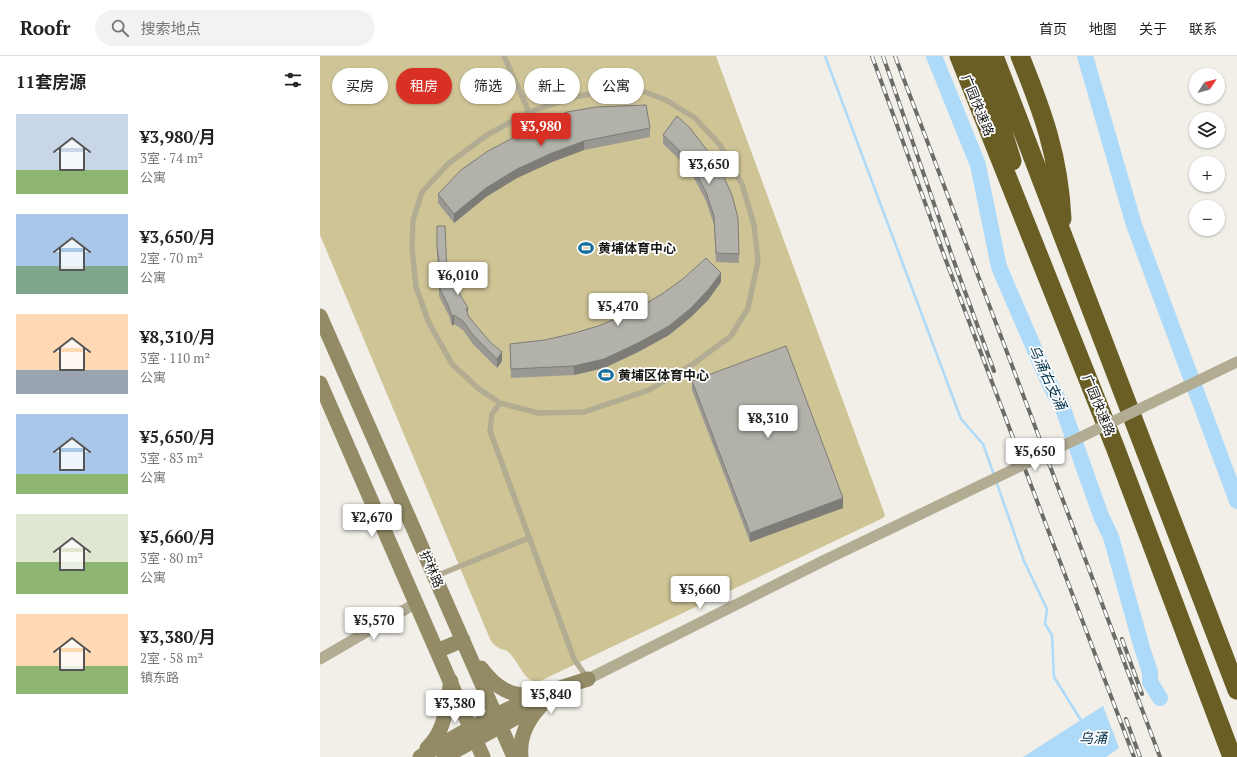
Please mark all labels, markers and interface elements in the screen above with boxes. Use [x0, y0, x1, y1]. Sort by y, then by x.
search box [95, 10, 375, 46]
text: Roofr [20, 15, 71, 40]
icon: search [109, 17, 131, 39]
text: 搜索地点 [141, 18, 201, 38]
text: 首页 [1039, 19, 1067, 38]
text: 地图 [1089, 19, 1117, 38]
text: 关于 [1139, 19, 1167, 38]
text: 联系 [1189, 19, 1217, 38]
chip: 买房 [332, 68, 388, 104]
chip: 租房 [396, 68, 452, 104]
chip: 筛选 [460, 68, 516, 104]
chip: 新上 [524, 68, 580, 104]
chip: 公寓 [588, 68, 644, 104]
north arrow [1189, 68, 1225, 104]
map controls [1189, 68, 1225, 236]
icon: filters [282, 69, 304, 91]
text: 11套房源 [16, 70, 86, 93]
street label: 广园快速路 [957, 71, 999, 139]
button: layers [1189, 112, 1225, 148]
pin: ¥3,980 [508, 113, 574, 147]
text: ¥3,980 [521, 117, 561, 135]
text: ¥3,980/月 [140, 125, 216, 148]
icon: home [48, 130, 96, 178]
text: 3室 · 74 m² [140, 149, 203, 167]
pin: ¥3,650 [676, 151, 742, 185]
text: ¥3,650 [689, 155, 729, 173]
button: + [1189, 156, 1225, 192]
text: 公寓 [140, 168, 166, 186]
button: − [1189, 200, 1225, 236]
text: ¥3,650/月 [140, 225, 216, 248]
icon: home [48, 230, 96, 278]
sports icon: 黄埔体育中心 [577, 239, 595, 257]
place label: 黄埔体育中心 [598, 239, 676, 257]
text: 2室 · 70 m² [140, 249, 203, 267]
pin: ¥6,010 [425, 262, 491, 296]
text: ¥6,010 [438, 266, 478, 284]
text: 公寓 [140, 268, 166, 286]
pin: ¥5,470 [585, 293, 651, 327]
text: ¥5,470 [598, 297, 638, 315]
text: ¥8,310/月 [140, 325, 216, 348]
icon: home [48, 330, 96, 378]
water label: 乌涌右支涌 [1025, 341, 1072, 415]
text: 3室 · 110 m² [140, 349, 210, 367]
sports icon: 黄埔区体育中心 [597, 366, 615, 384]
place label: 黄埔区体育中心 [618, 366, 709, 384]
text: 公寓 [140, 368, 166, 386]
street label: 广园快速路 [1078, 371, 1120, 439]
pin: ¥8,310 [735, 405, 801, 439]
text: ¥8,310 [748, 409, 788, 427]
text: ¥5,650/月 [140, 425, 216, 448]
icon: home [48, 430, 96, 478]
pin: ¥5,650 [1002, 438, 1068, 472]
text: ¥5,650 [1015, 442, 1055, 460]
text: 3室 · 83 m² [140, 449, 203, 467]
text: 公寓 [140, 468, 166, 486]
pin: ¥2,670 [339, 504, 405, 538]
text: ¥2,670 [352, 508, 392, 526]
text: ¥5,660/月 [140, 525, 216, 548]
icon: home [48, 530, 96, 578]
street label: 护林路 [416, 548, 448, 590]
text: 3室 · 80 m² [140, 549, 203, 567]
text: 公寓 [140, 568, 166, 586]
pin: ¥5,660 [667, 576, 733, 610]
text: ¥5,660 [680, 580, 720, 598]
pin: ¥5,570 [341, 607, 407, 641]
text: ¥5,570 [354, 611, 394, 629]
text: ¥3,380/月 [140, 625, 216, 648]
icon: home [48, 630, 96, 678]
text: 2室 · 58 m² [140, 649, 203, 667]
text: 镇东路 [140, 668, 179, 686]
pin: ¥5,840 [518, 681, 584, 715]
text: ¥5,840 [531, 685, 571, 703]
pin: ¥3,380 [422, 690, 488, 724]
text: ¥3,380 [435, 694, 475, 712]
water label: 乌涌 [1079, 728, 1109, 747]

